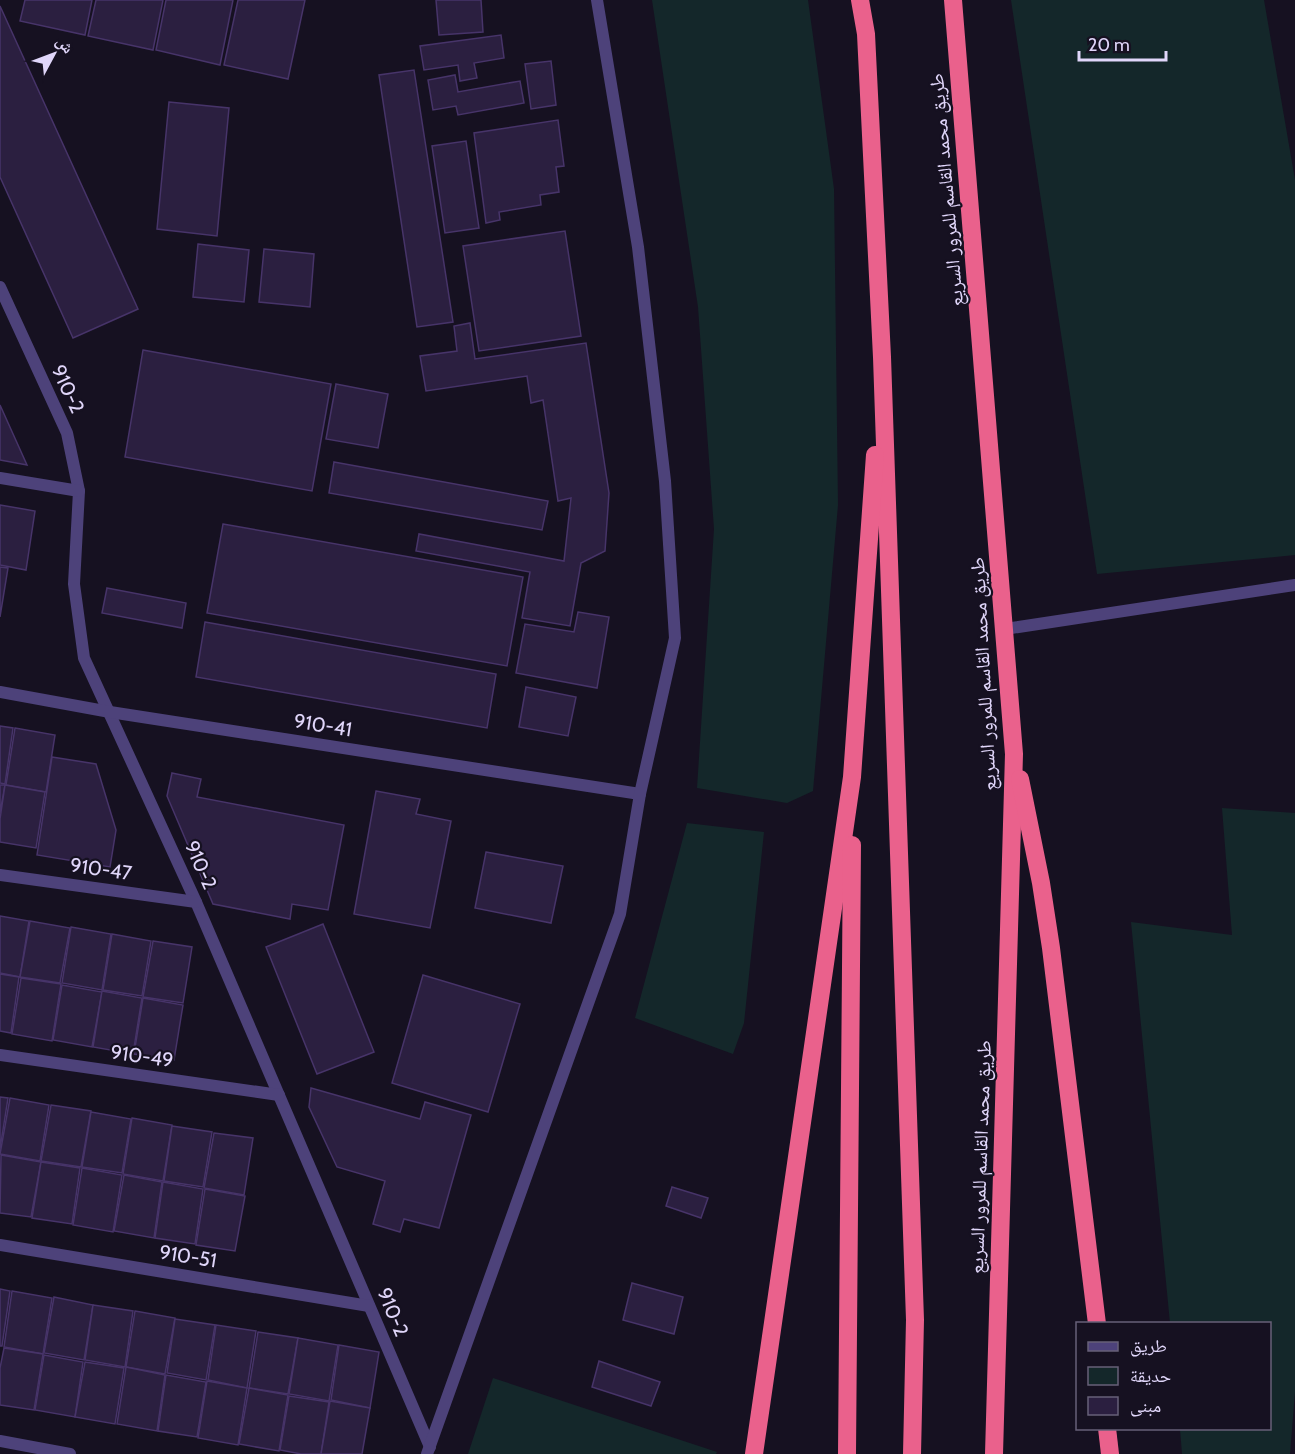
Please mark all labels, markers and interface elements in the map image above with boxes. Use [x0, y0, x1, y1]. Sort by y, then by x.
north arrow [24, 24, 84, 84]
scale bar [1079, 24, 1166, 62]
text: ش [52, 32, 78, 57]
text: 20 m [1088, 34, 1130, 56]
street label: طريق محمد القاسم للمرور السريع [924, 72, 970, 308]
street label: 910-2 [46, 361, 90, 417]
street label: طريق محمد القاسم للمرور السريع [965, 556, 1003, 791]
street label: 910-41 [292, 709, 354, 741]
street label: 910-2 [180, 837, 222, 893]
street label: 910-47 [69, 853, 133, 885]
street label: 910-49 [109, 1040, 175, 1072]
street label: طريق محمد القاسم للمرور السريع [964, 1040, 998, 1274]
street label: 910-51 [158, 1240, 218, 1272]
street label: 910-2 [372, 1284, 414, 1340]
legend [1076, 1322, 1271, 1430]
text: طريق [1130, 1335, 1167, 1357]
text: حديقة [1130, 1365, 1171, 1387]
text: مبنى [1130, 1395, 1161, 1417]

